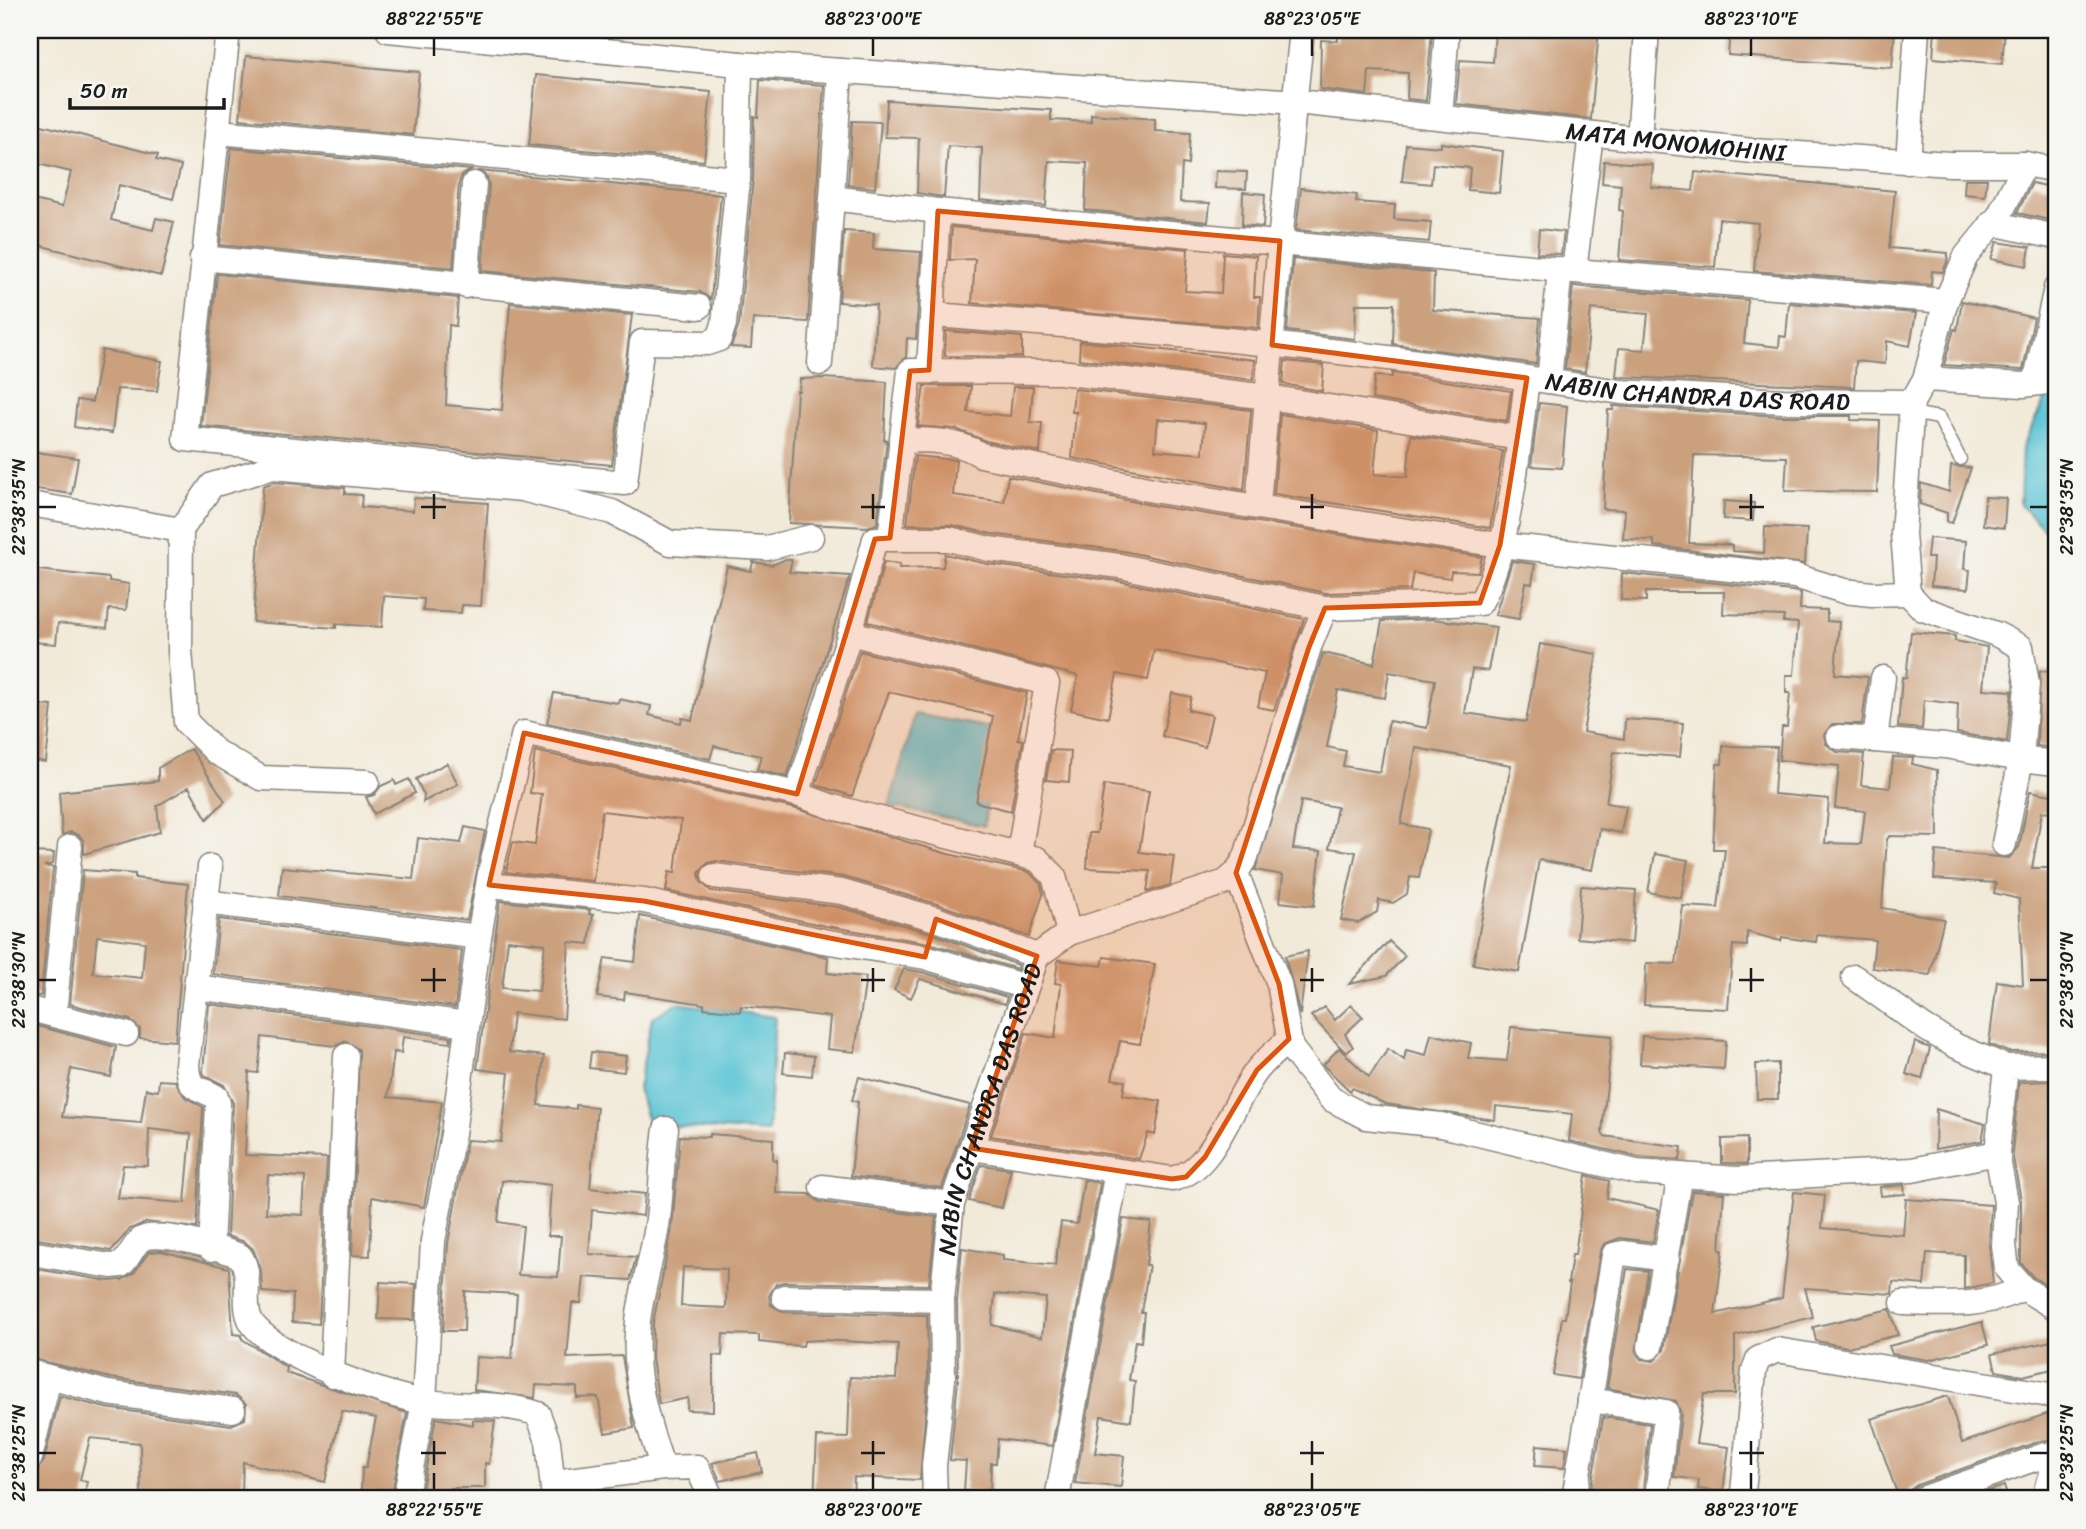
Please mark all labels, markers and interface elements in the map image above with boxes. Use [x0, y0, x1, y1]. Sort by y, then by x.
text: 88°22'55"E [386, 3, 483, 35]
text: 88°23'00"E [825, 3, 922, 35]
text: 88°23'05"E [1264, 3, 1361, 35]
text: 88°23'10"E [1705, 3, 1798, 35]
scale bar [70, 66, 224, 110]
text: 50 m [80, 72, 128, 110]
street label: MATA MONOMOHINI [1564, 110, 1789, 174]
street label: NABIN CHANDRA DAS ROAD [1543, 360, 1850, 423]
text: 22°38'35"N [3, 458, 35, 555]
text: 22°38'35"N [2051, 458, 2083, 555]
text: 22°38'30"N [3, 931, 35, 1029]
text: 22°38'30"N [2051, 931, 2083, 1029]
street label: NABIN CHANDRA DAS ROAD [926, 957, 1054, 1258]
text: 22°38'25"N [3, 1404, 35, 1502]
text: 22°38'25"N [2051, 1404, 2083, 1502]
text: 88°22'55"E [386, 1494, 483, 1526]
text: 88°23'00"E [825, 1494, 922, 1526]
text: 88°23'05"E [1264, 1494, 1361, 1526]
text: 88°23'10"E [1705, 1494, 1798, 1526]

